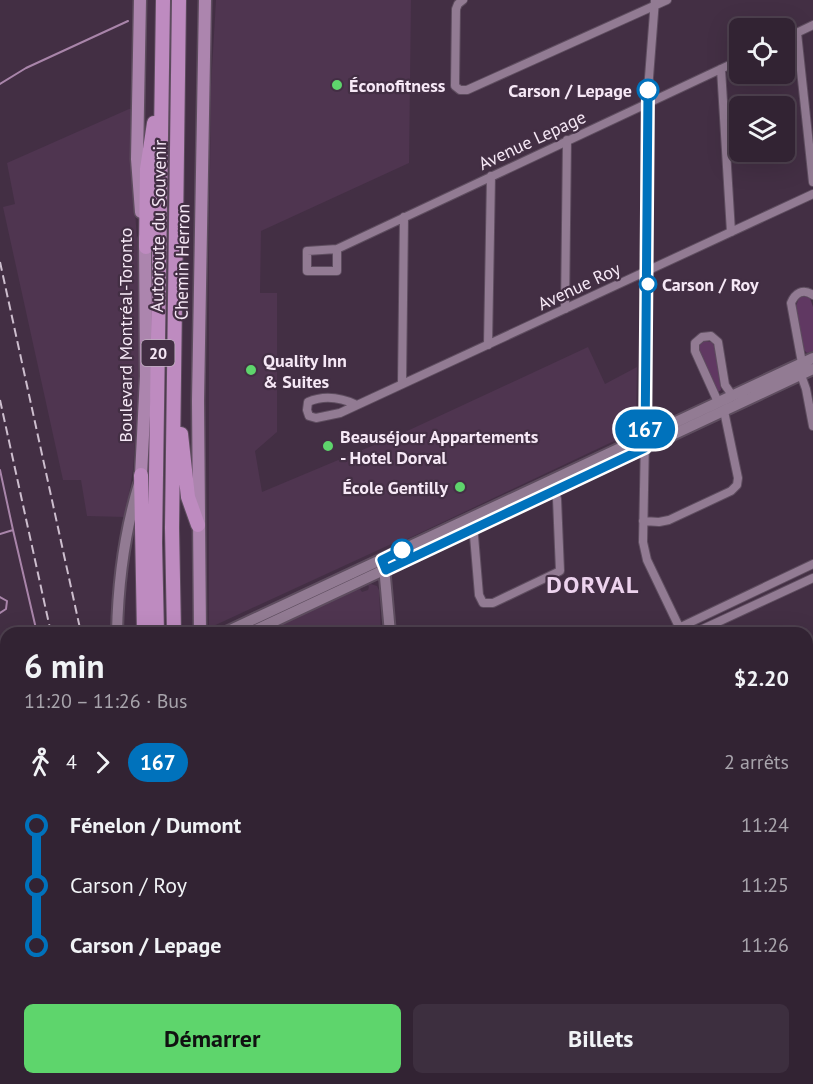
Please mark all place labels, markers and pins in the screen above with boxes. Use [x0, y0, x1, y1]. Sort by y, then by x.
place label: Éconofitness [349, 74, 446, 97]
marker: Éconofitness [330, 78, 344, 92]
place label: Carson / Lepage [508, 79, 632, 102]
marker: Carson / Lepage [637, 79, 659, 101]
place label: Carson / Roy [662, 273, 759, 296]
marker: Carson / Roy [639, 275, 657, 293]
place label: Quality Inn & Suites [263, 349, 347, 393]
marker: Quality Inn & Suites [244, 363, 258, 377]
place label: Beauséjour Appartements - Hotel Dorval [340, 425, 539, 469]
marker: Beauséjour Appartements - Hotel Dorval [321, 439, 335, 453]
place label: École Gentilly [342, 476, 448, 499]
marker: École Gentilly [453, 480, 467, 494]
unlabelled marker [391, 539, 413, 561]

